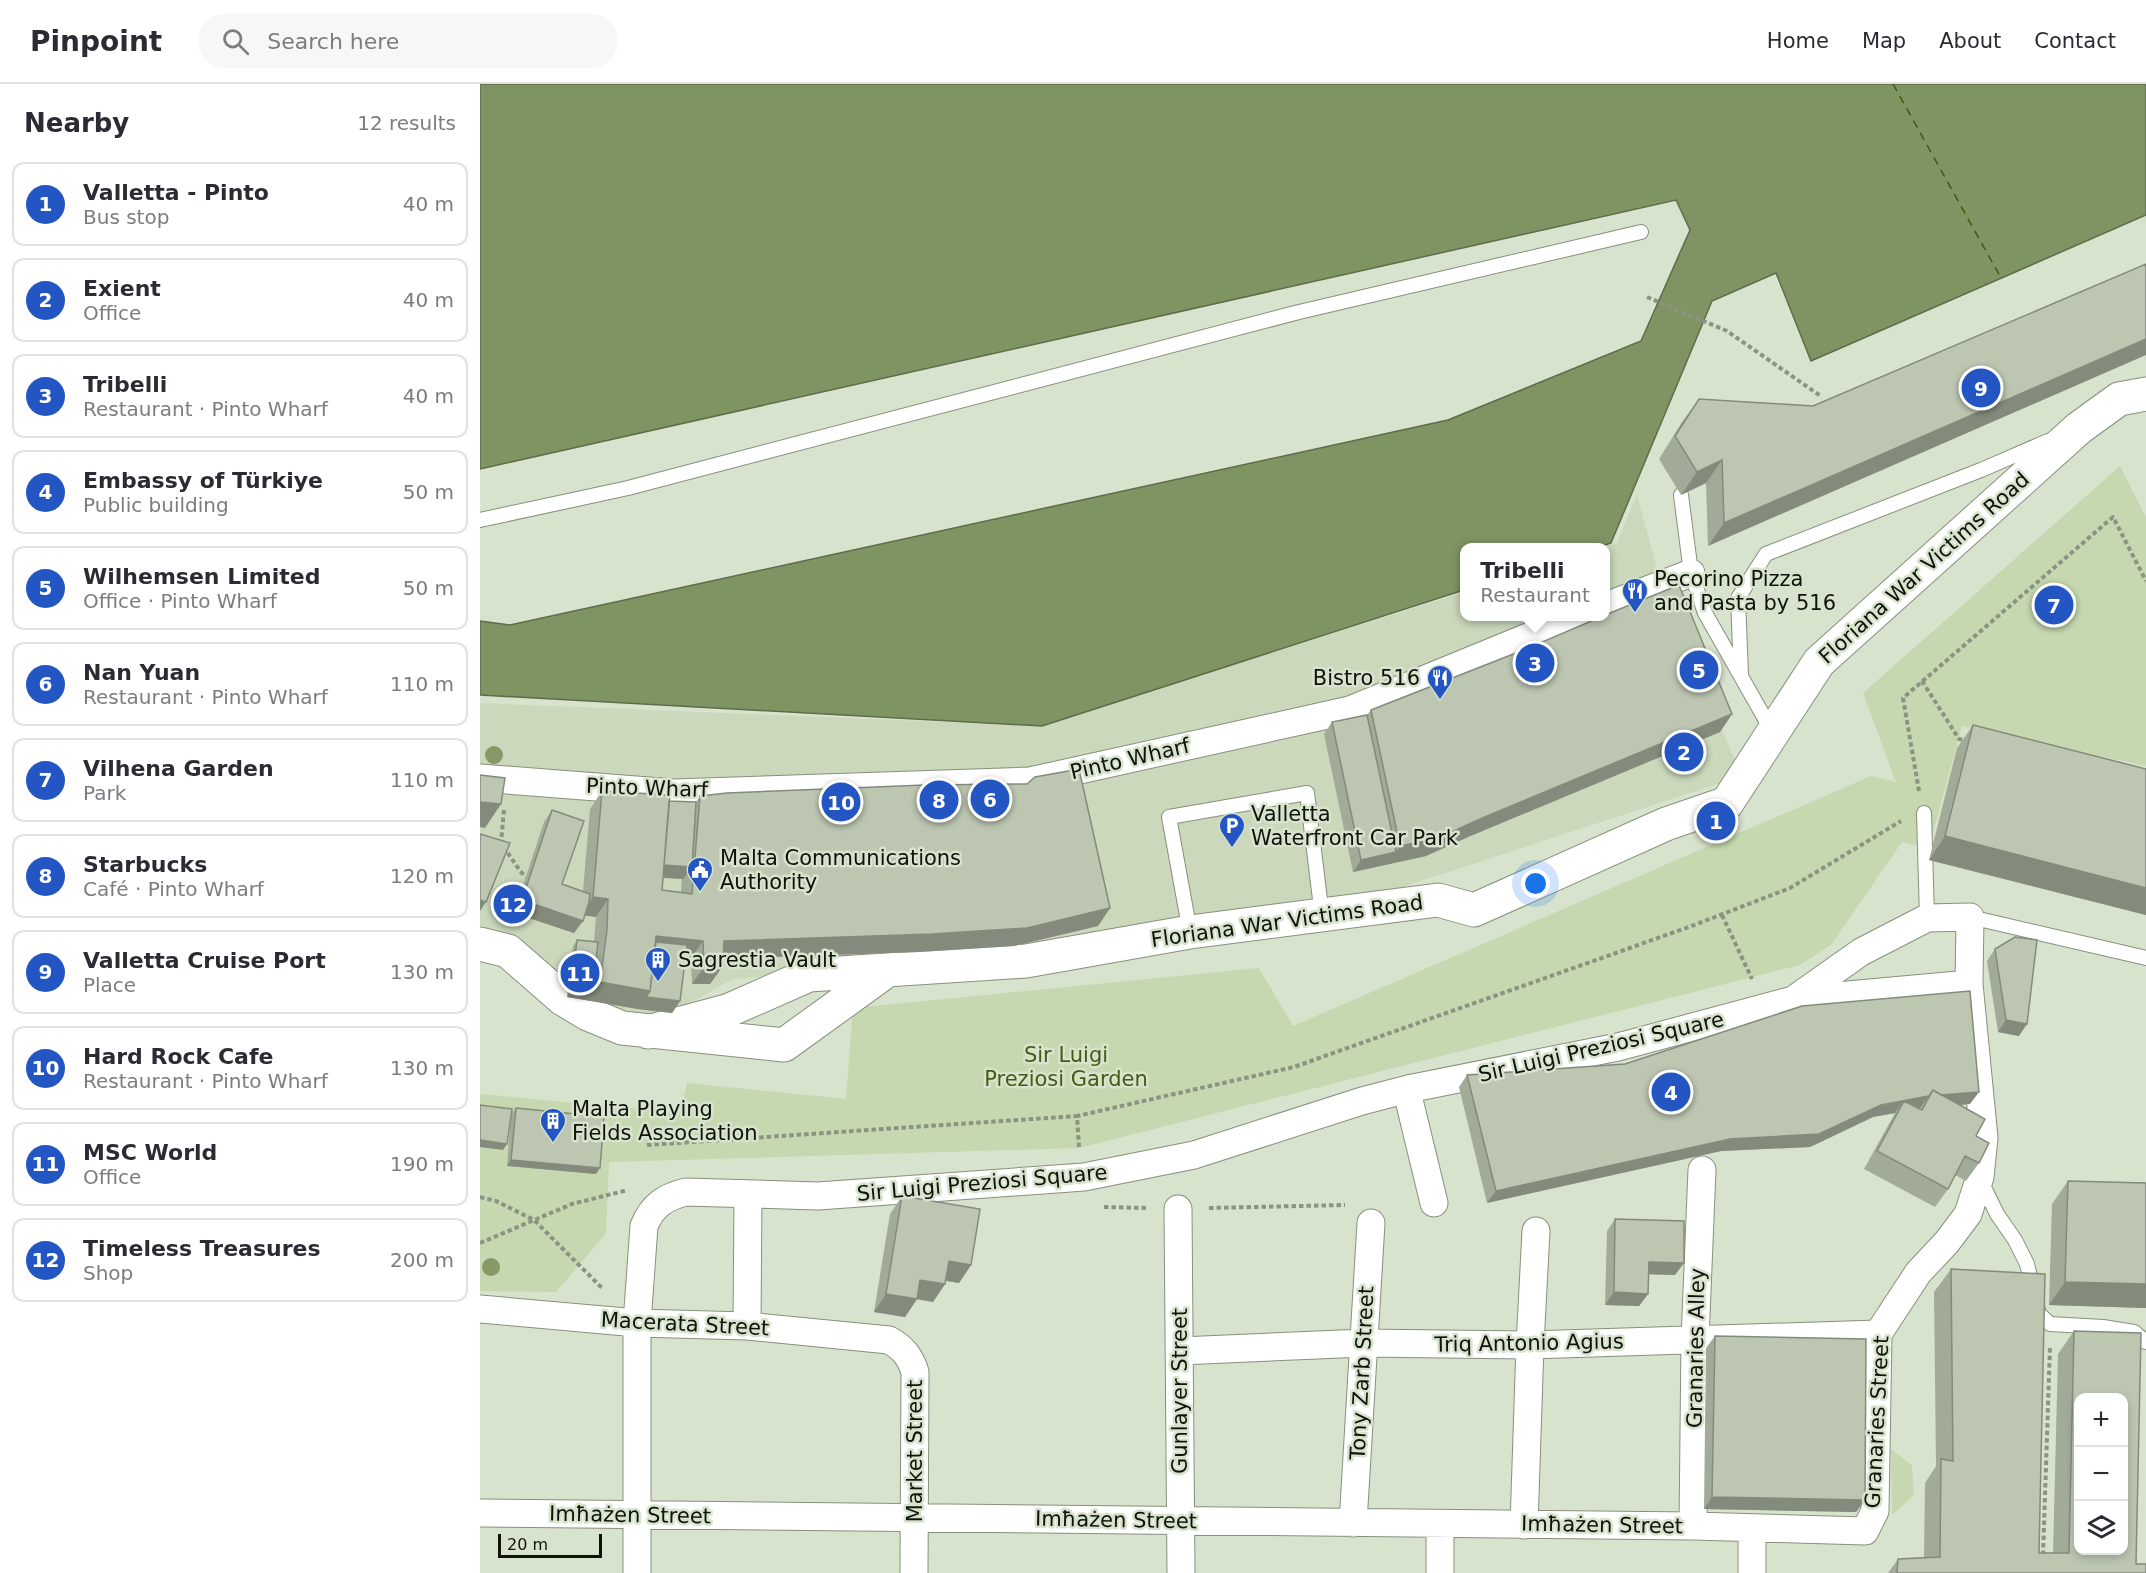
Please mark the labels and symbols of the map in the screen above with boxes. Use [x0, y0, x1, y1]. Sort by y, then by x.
pin: 9 [1962, 366, 2000, 410]
street label: Floriana War Victims Road [1814, 467, 2034, 669]
place label: Pecorino Pizza and Pasta by 516 [1654, 567, 1836, 615]
restaurant icon: Pecorino Pizza and Pasta by 516 [1620, 576, 1650, 614]
pin: 7 [2034, 582, 2074, 628]
pin: 3 [1516, 640, 1554, 686]
pin: 5 [1680, 648, 1718, 692]
restaurant icon: Bistro 516 [1425, 663, 1455, 701]
place label: Bistro 516 [1313, 666, 1420, 690]
pin: 2 [1664, 730, 1704, 774]
street label: Pinto Wharf [1068, 733, 1193, 784]
street label: Pinto Wharf [586, 774, 709, 802]
pin: 6 [970, 776, 1010, 822]
pin: 8 [920, 778, 958, 822]
pin: 10 [822, 780, 860, 824]
pin: 1 [1696, 798, 1736, 844]
place label: Valletta Waterfront Car Park [1251, 802, 1459, 850]
parking icon: Valletta Waterfront Car Park [1217, 811, 1247, 849]
place label: Malta Communications Authority [720, 846, 961, 894]
public building icon: Malta Communications Authority [685, 855, 715, 893]
your location [1521, 869, 1550, 898]
pin: 12 [494, 882, 532, 926]
street label: Floriana War Victims Road [1149, 890, 1425, 952]
building icon: Sagrestia Vault [643, 945, 673, 983]
place label: Sagrestia Vault [678, 948, 836, 972]
pin: 11 [560, 950, 600, 996]
street label: Sir Luigi Preziosi Square [1476, 1007, 1726, 1087]
park label: Sir Luigi Preziosi Garden [984, 1043, 1148, 1091]
pin: 4 [1652, 1070, 1690, 1114]
place label: Malta Playing Fields Association [572, 1097, 758, 1145]
building icon: Malta Playing Fields Association [538, 1106, 568, 1144]
street label: Sir Luigi Preziosi Square [856, 1160, 1108, 1206]
street label: Granaries Alley [1683, 1268, 1709, 1428]
street label: Tony Zarb Street [1345, 1285, 1379, 1462]
street label: Macerata Street [600, 1308, 770, 1340]
street label: Gunlayer Street [1168, 1308, 1192, 1474]
street label: Triq Antonio Agius [1433, 1329, 1624, 1357]
street label: Granaries Street [1860, 1335, 1894, 1509]
street label: Market Street [903, 1380, 927, 1522]
street label: Imħażen Street [549, 1502, 711, 1528]
street label: Imħażen Street [1035, 1507, 1197, 1533]
street label: Imħażen Street [1521, 1512, 1683, 1538]
scale bar [498, 1531, 602, 1558]

